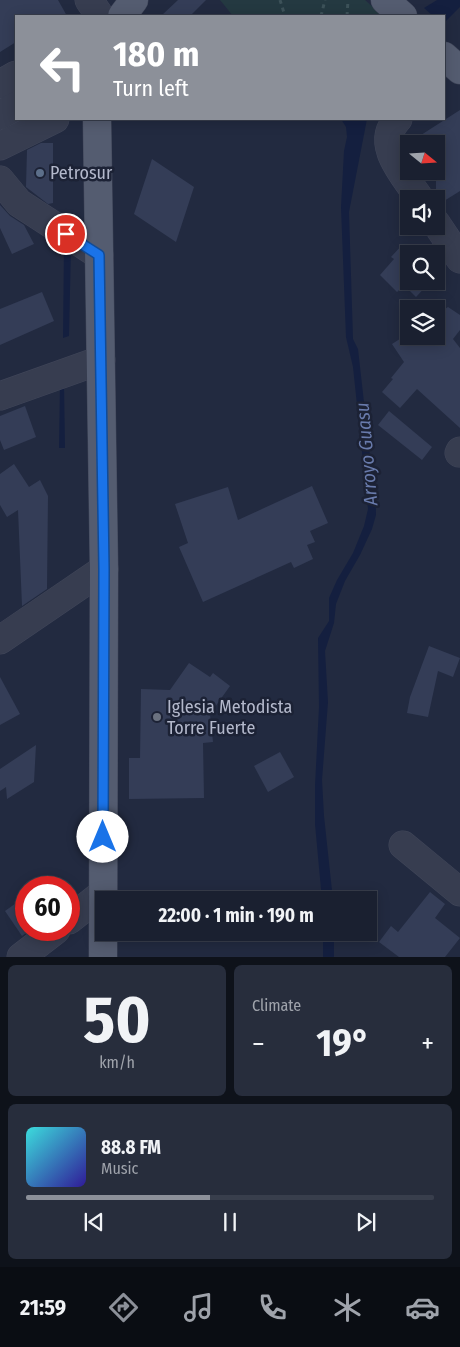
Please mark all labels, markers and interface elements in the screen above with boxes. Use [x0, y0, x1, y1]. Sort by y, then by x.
text: 180 m [113, 33, 199, 75]
icon: left [30, 35, 95, 100]
text: Turn left [113, 75, 189, 102]
north arrow [400, 135, 445, 180]
map controls [400, 135, 445, 345]
place label: Petrosur [50, 162, 113, 184]
marker: Petrosur [34, 167, 46, 179]
button: sound [400, 190, 445, 235]
pin [45, 213, 87, 255]
icon: arrive [52, 220, 80, 248]
button: search [400, 245, 445, 290]
button: layers [400, 300, 445, 345]
water label: Arroyo Guasu [351, 401, 383, 508]
place label: Iglesia Metodista Torre Fuerte [167, 696, 292, 739]
marker: Iglesia Metodista Torre Fuerte [151, 711, 163, 723]
position arrow [76, 810, 128, 862]
speed limit sign: 60 [15, 876, 80, 941]
text: 22:00 · 1 min · 190 m [158, 904, 314, 927]
text: 50 [83, 981, 151, 1059]
text: Climate [252, 996, 301, 1015]
text: 19° [316, 1020, 370, 1066]
text: − [252, 1027, 265, 1060]
text: + [421, 1027, 434, 1060]
text: km/h [99, 1053, 135, 1072]
text: 88.8 FM [101, 1136, 161, 1159]
text: Music [101, 1159, 138, 1178]
icon: previous [80, 1208, 108, 1236]
icon: pause [216, 1208, 244, 1236]
icon: next [352, 1208, 380, 1236]
icon: directions [106, 1290, 141, 1325]
icon: music [181, 1290, 216, 1325]
icon: phone [255, 1290, 290, 1325]
icon: climate [330, 1290, 365, 1325]
icon: car [405, 1290, 440, 1325]
text: 21:59 [20, 1294, 66, 1321]

